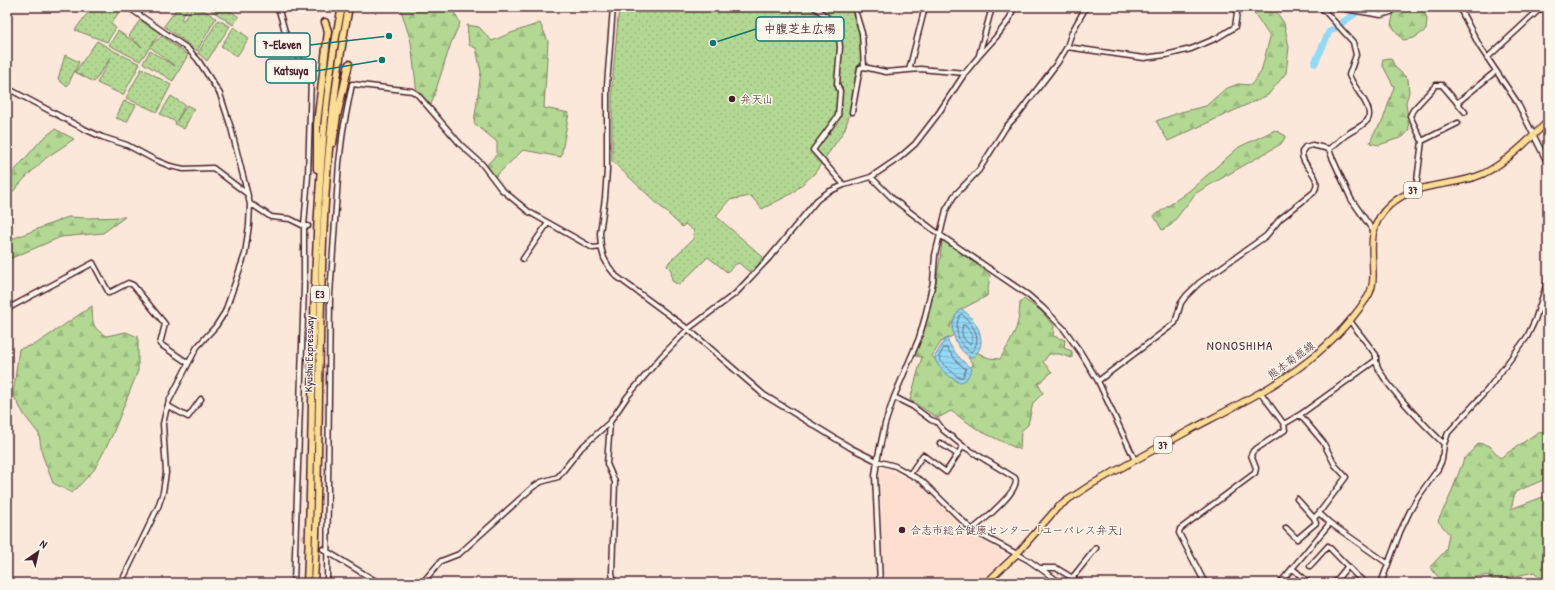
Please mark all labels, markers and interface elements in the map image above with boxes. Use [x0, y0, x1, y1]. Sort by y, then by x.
callout: 中腹芝生広場 [756, 17, 844, 41]
text: 中腹芝生広場 [764, 20, 836, 37]
callout: 7-Eleven [255, 33, 310, 57]
text: 7-Eleven [261, 36, 302, 53]
callout: Katsuya [266, 59, 316, 83]
text: Katsuya [274, 62, 308, 80]
place label: 弁天山 [740, 92, 773, 106]
marker: 弁天山 [727, 94, 737, 104]
road number: 37 [1404, 182, 1422, 198]
road number: E3 [311, 286, 329, 302]
street label: Kyushu Expressway [301, 315, 317, 392]
district label: NONOSHIMA [1207, 336, 1273, 354]
street label: 熊本菊鹿線 [1265, 338, 1317, 382]
road number: 37 [1154, 437, 1172, 453]
place label: 合志市総合健康センター「ユーパレス弁天」 [910, 523, 1129, 537]
marker: 合志市総合健康センター「ユーパレス弁天」 [897, 525, 907, 535]
north arrow [18, 532, 58, 572]
text: N [37, 536, 50, 551]

